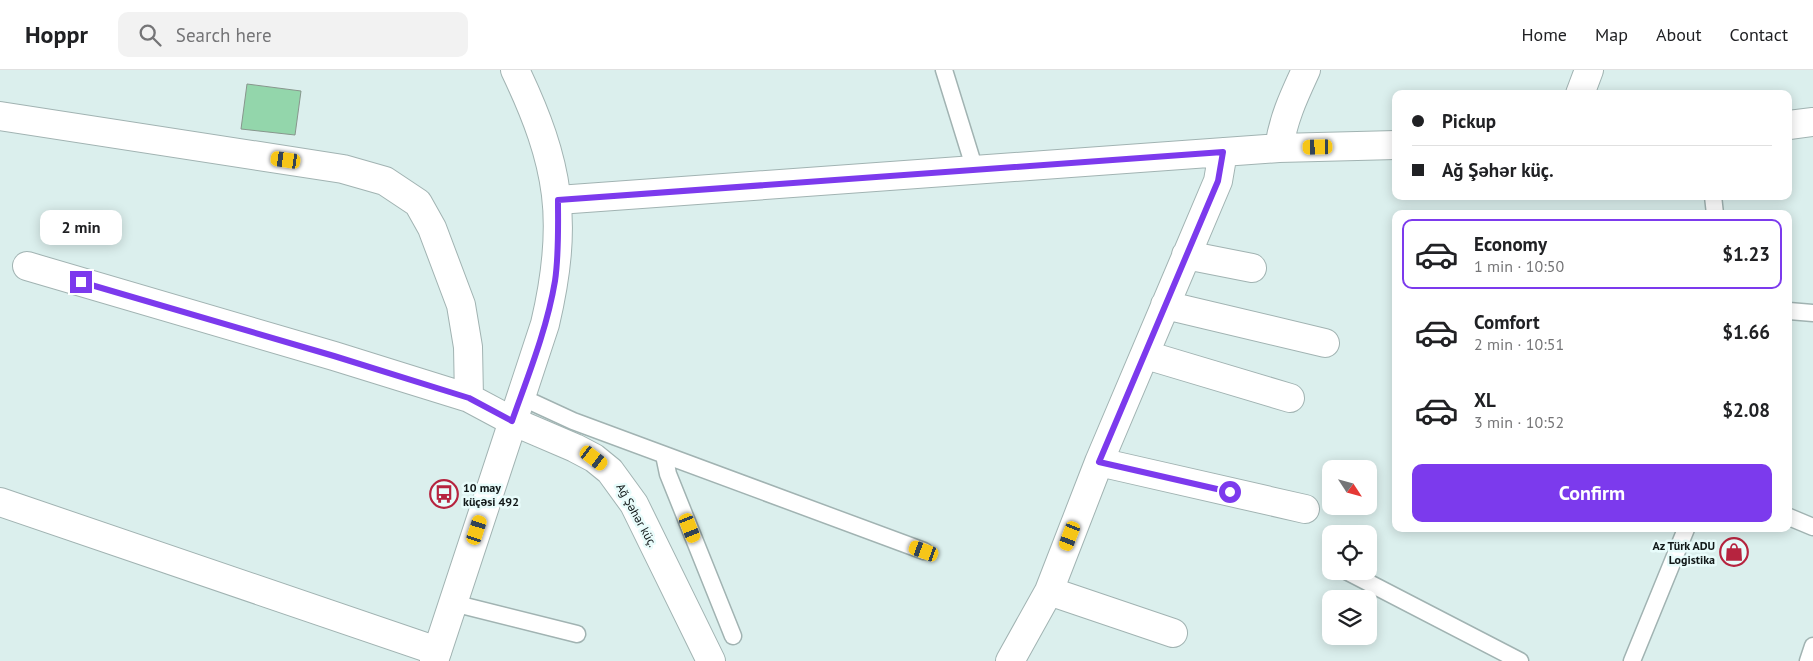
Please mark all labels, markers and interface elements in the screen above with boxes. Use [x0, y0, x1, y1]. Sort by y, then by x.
search box [118, 12, 468, 57]
text: Hoppr [25, 19, 88, 50]
icon: search [136, 21, 164, 49]
text: Search here [176, 23, 272, 47]
text: Home [1521, 23, 1567, 46]
text: Map [1595, 23, 1628, 46]
text: About [1656, 23, 1702, 46]
text: Contact [1730, 23, 1788, 46]
text: Pickup [1442, 109, 1496, 133]
car [1302, 139, 1333, 155]
car [270, 150, 301, 170]
text: Ağ Şəhər küç. [1442, 158, 1554, 182]
callout: 2 min [40, 210, 122, 244]
text: 2 min [61, 217, 101, 237]
icon: car [1414, 232, 1459, 277]
text: Economy [1474, 232, 1547, 256]
text: $1.23 [1722, 242, 1770, 266]
text: 1 min · 10:50 [1474, 256, 1564, 276]
route end [70, 271, 92, 293]
icon: car [1414, 310, 1459, 355]
text: Comfort [1474, 310, 1540, 334]
text: $1.66 [1722, 320, 1770, 344]
text: 2 min · 10:51 [1474, 334, 1564, 354]
icon: car [1414, 388, 1459, 433]
text: XL [1474, 388, 1496, 412]
text: $2.08 [1722, 398, 1770, 422]
text: 3 min · 10:52 [1474, 412, 1564, 432]
car [577, 443, 610, 473]
north arrow [1322, 460, 1378, 515]
map controls [1322, 460, 1377, 645]
button: Confirm [1412, 464, 1772, 522]
bus stop icon: 10 may küçəsi 492 [429, 479, 459, 509]
place label: 10 may küçəsi 492 [463, 480, 519, 509]
street label: Ağ Şəhər küç. [613, 481, 661, 549]
route start [1219, 481, 1241, 503]
car [677, 511, 702, 545]
car [465, 513, 488, 547]
car [1057, 519, 1082, 553]
button: locate [1322, 525, 1377, 580]
shop icon: Az Türk ADU Logistika [1719, 537, 1749, 567]
place label: Az Türk ADU Logistika [1653, 538, 1715, 567]
car [907, 539, 940, 563]
button: layers [1322, 590, 1377, 645]

